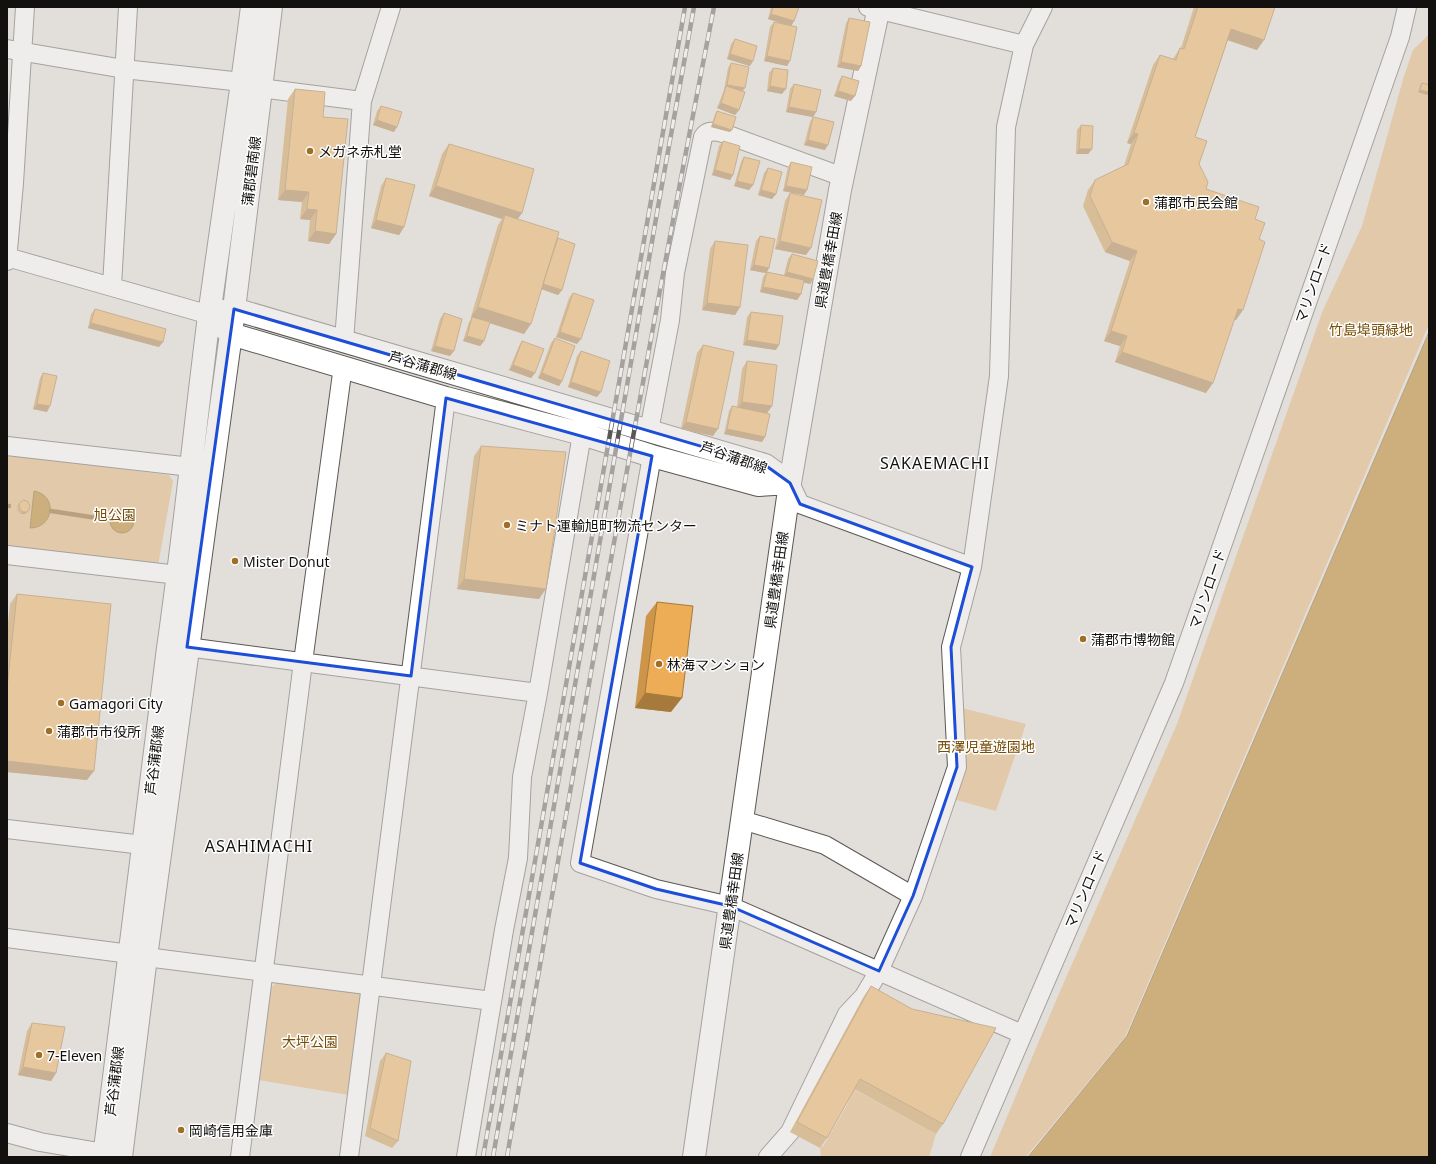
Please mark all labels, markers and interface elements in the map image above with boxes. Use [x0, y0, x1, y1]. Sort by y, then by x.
street label: 蒲郡碧南線 [237, 135, 265, 207]
place label: メガネ赤札堂 [318, 142, 402, 161]
marker: メガネ赤札堂 [305, 146, 315, 156]
place label: 蒲郡市民会館 [1154, 193, 1238, 212]
marker: 蒲郡市民会館 [1141, 197, 1151, 207]
street label: 県道豊橋幸田線 [810, 210, 846, 310]
street label: マリンロード [1290, 240, 1336, 326]
park label: 竹島埠頭緑地 [1329, 320, 1413, 339]
street label: 芦谷蒲郡線 [387, 346, 459, 384]
street label: 芦谷蒲郡線 [698, 437, 770, 477]
district label: SAKAEMACHI [880, 452, 990, 474]
park label: 旭公園 [94, 505, 136, 524]
place label: ミナト運輸旭町物流センター [515, 516, 697, 535]
marker: ミナト運輸旭町物流センター [502, 520, 512, 530]
street label: 県道豊橋幸田線 [760, 530, 792, 630]
street label: マリンロード [1184, 546, 1230, 632]
place label: Mister Donut [243, 552, 329, 571]
marker: Mister Donut [230, 556, 240, 566]
place label: 蒲郡市博物館 [1091, 630, 1175, 649]
marker: 蒲郡市博物館 [1078, 634, 1088, 644]
place label: 林海マンション [667, 655, 765, 674]
marker: 林海マンション [654, 659, 664, 669]
place label: Gamagori City [69, 694, 164, 713]
marker: Gamagori City [56, 698, 66, 708]
place label: 蒲郡市市役所 [57, 722, 141, 741]
street label: 芦谷蒲郡線 [140, 724, 168, 796]
marker: 蒲郡市市役所 [44, 726, 54, 736]
park label: 西澤児童遊園地 [937, 737, 1035, 756]
district label: ASAHIMACHI [205, 835, 313, 857]
street label: マリンロード [1060, 847, 1110, 931]
street label: 県道豊橋幸田線 [715, 851, 747, 951]
park label: 大坪公園 [282, 1032, 338, 1051]
street label: 芦谷蒲郡線 [100, 1045, 128, 1117]
place label: 7-Eleven [47, 1046, 102, 1065]
marker: 7-Eleven [34, 1050, 44, 1060]
place label: 岡崎信用金庫 [189, 1121, 273, 1140]
marker: 岡崎信用金庫 [176, 1125, 186, 1135]

